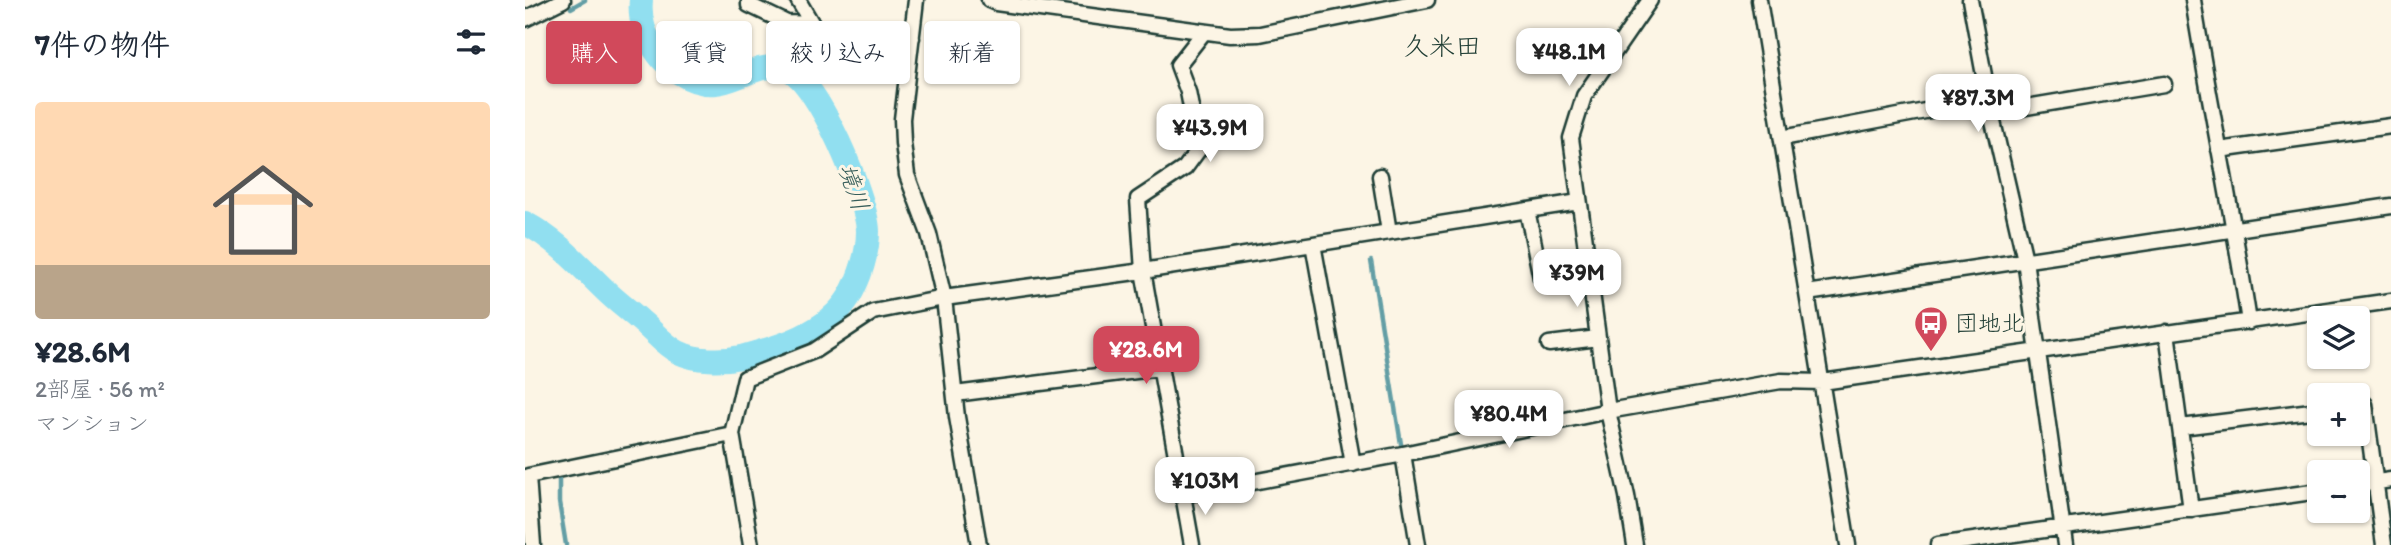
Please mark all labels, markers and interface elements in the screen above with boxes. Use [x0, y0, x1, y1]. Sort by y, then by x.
chip: 購入 [546, 21, 642, 84]
chip: 賃貸 [656, 21, 752, 84]
chip: 絞り込み [766, 21, 910, 84]
chip: 新着 [924, 21, 1020, 84]
icon: filters [452, 23, 490, 61]
text: 7件の物件 [35, 26, 170, 63]
pin: ¥48.1M [1512, 28, 1626, 88]
district label: 久米田 [1403, 30, 1481, 62]
text: ¥48.1M [1532, 37, 1606, 65]
pin: ¥87.3M [1921, 74, 2035, 134]
text: ¥87.3M [1941, 83, 2015, 111]
pin: ¥43.9M [1153, 104, 1267, 164]
text: ¥43.9M [1172, 113, 1248, 141]
icon: home [200, 147, 326, 273]
water label: 境川 [832, 160, 876, 214]
pin: ¥39M [1536, 250, 1618, 309]
text: ¥39M [1549, 258, 1605, 286]
bus stop icon: 団地北 [1912, 304, 1950, 353]
map controls [2307, 306, 2370, 523]
button: layers [2307, 306, 2370, 369]
place label: 団地北 [1955, 309, 2024, 337]
pin: ¥28.6M [1089, 326, 1203, 386]
text: ¥28.6M [35, 333, 131, 370]
text: ¥28.6M [1109, 335, 1183, 363]
text: 2部屋 · 56 m² [35, 375, 165, 403]
button: + [2307, 383, 2370, 446]
pin: ¥80.4M [1452, 391, 1566, 450]
text: ¥80.4M [1470, 399, 1548, 427]
text: マンション [35, 409, 149, 437]
pin: ¥103M [1156, 458, 1254, 517]
button: − [2307, 460, 2370, 523]
text: ¥103M [1171, 466, 1239, 494]

